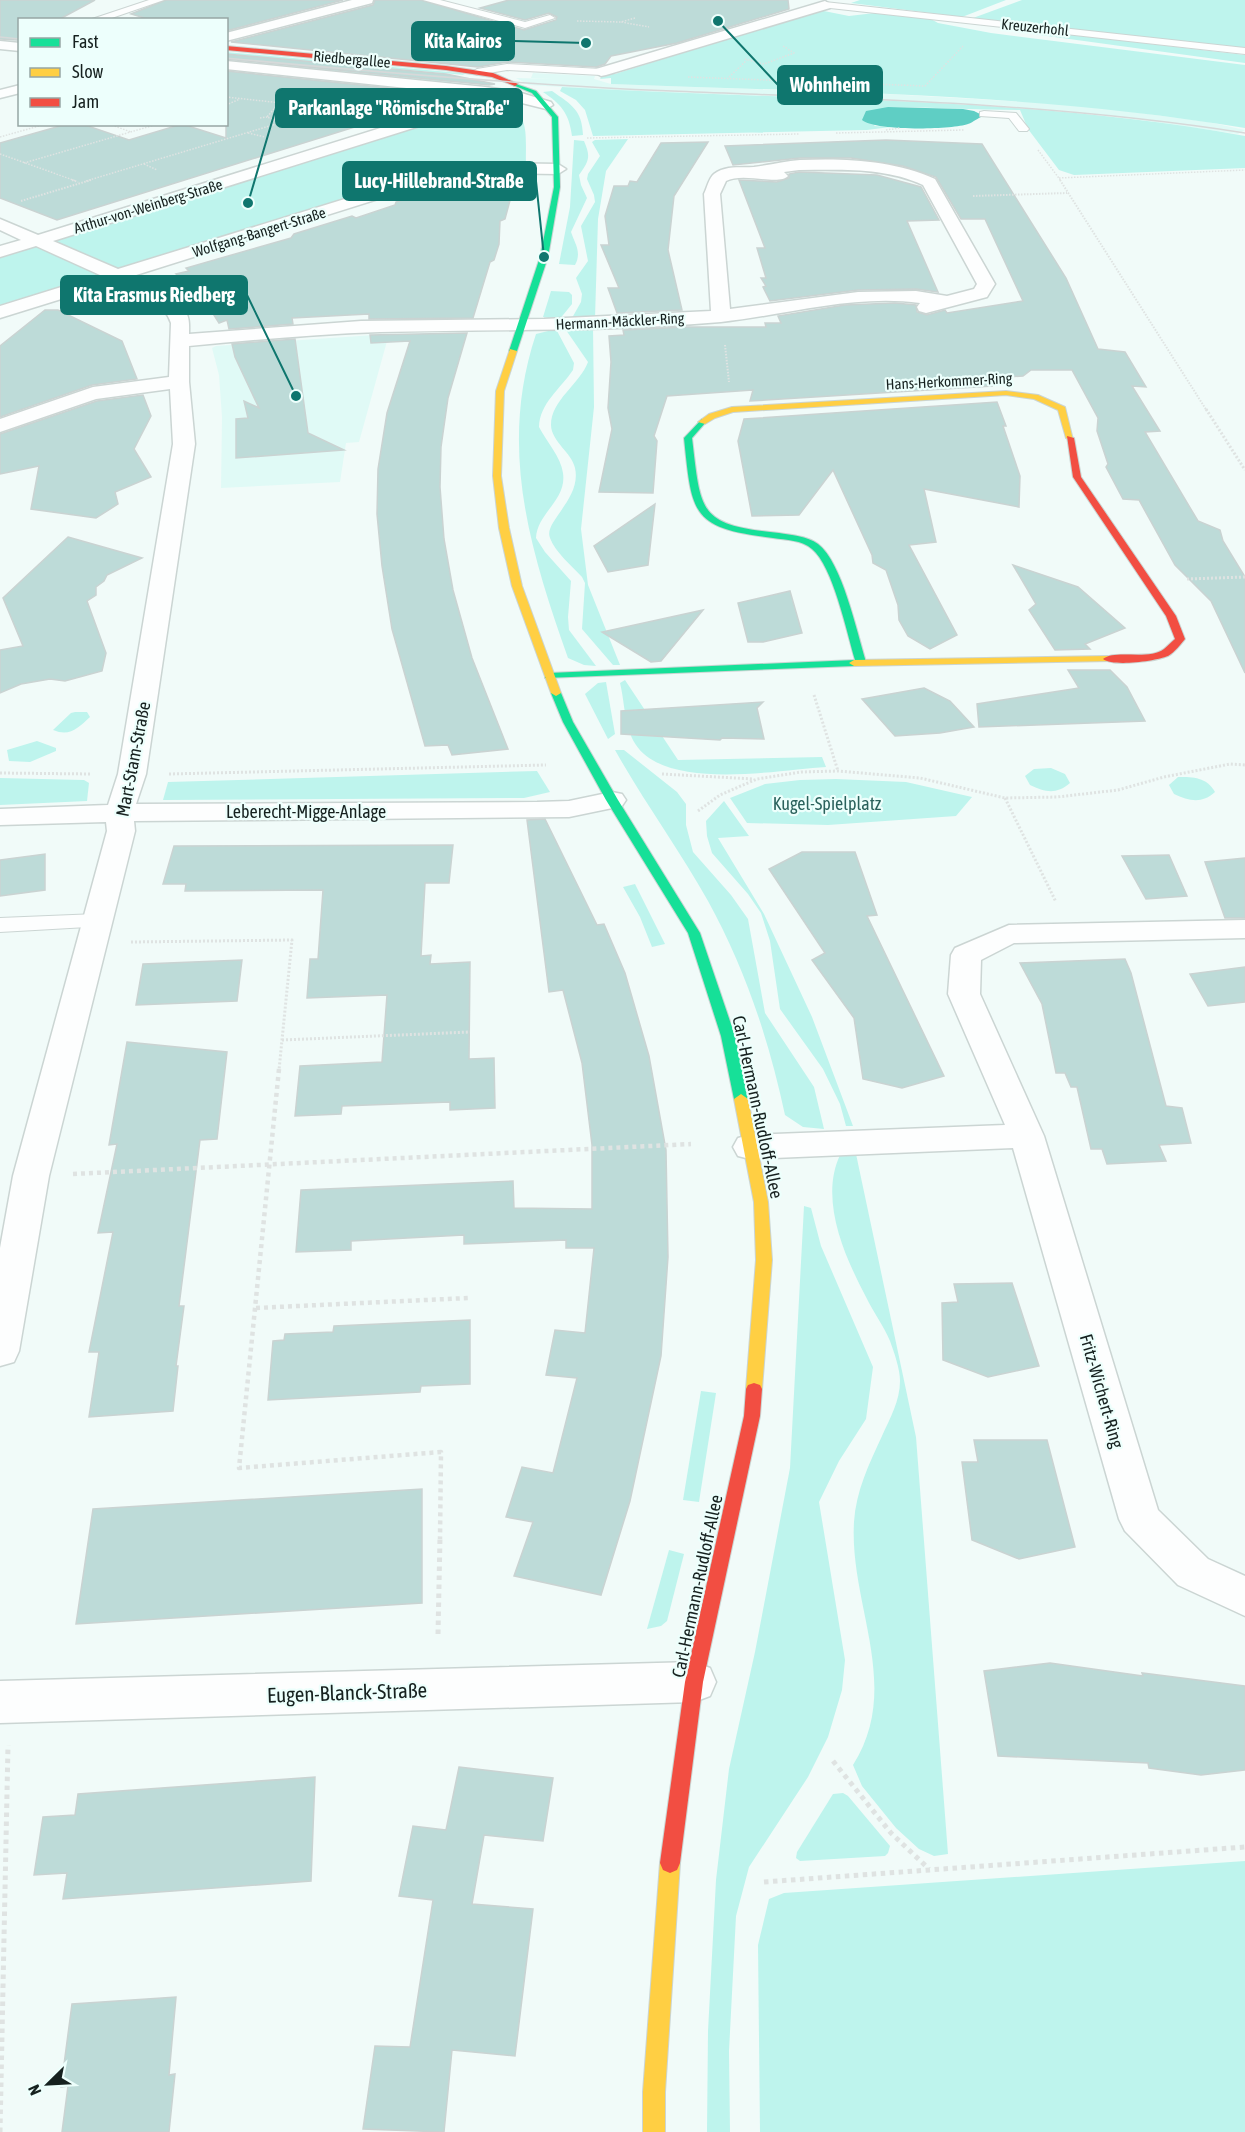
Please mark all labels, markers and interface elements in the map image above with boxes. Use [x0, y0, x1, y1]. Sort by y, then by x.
street label: Kreuzerhohl [1000, 15, 1070, 39]
legend [18, 18, 228, 126]
callout: Kita Kairos [412, 22, 514, 60]
text: Kita Kairos [424, 29, 502, 52]
text: Fast [72, 31, 99, 52]
street label: Riedbergallee [313, 47, 391, 71]
text: Slow [72, 61, 103, 82]
callout: Wohnheim [778, 66, 882, 104]
text: Wohnheim [789, 73, 870, 96]
callout: Parkanlage "Römische Straße" [276, 89, 522, 127]
text: Jam [72, 91, 99, 112]
text: Parkanlage "Römische Straße" [288, 96, 510, 119]
callout: Lucy-Hillebrand-Straße [343, 162, 536, 200]
text: Lucy-Hillebrand-Straße [354, 169, 524, 192]
street label: Arthur-von-Weinberg-Straße [72, 175, 224, 237]
street label: Wolfgang-Bangert-Straße [190, 204, 328, 260]
callout: Kita Erasmus Riedberg [61, 276, 247, 314]
text: Kita Erasmus Riedberg [73, 283, 235, 306]
street label: Hermann-Mäckler-Ring [555, 309, 685, 333]
street label: Hans-Herkommer-Ring [885, 369, 1013, 393]
street label: Mart-Stam-Straße [112, 700, 154, 818]
park label: Kugel-Spielplatz [773, 793, 882, 814]
street label: Leberecht-Migge-Anlage [226, 801, 386, 822]
street label: Carl-Hermann-Rudloff-Allee [728, 1014, 788, 1200]
street label: Fritz-Wichert-Ring [1076, 1332, 1128, 1451]
street label: Carl-Hermann-Rudloff-Allee [667, 1493, 727, 1679]
street label: Eugen-Blanck-Straße [267, 1677, 427, 1707]
north arrow [18, 2054, 78, 2114]
text: N [24, 2082, 44, 2098]

